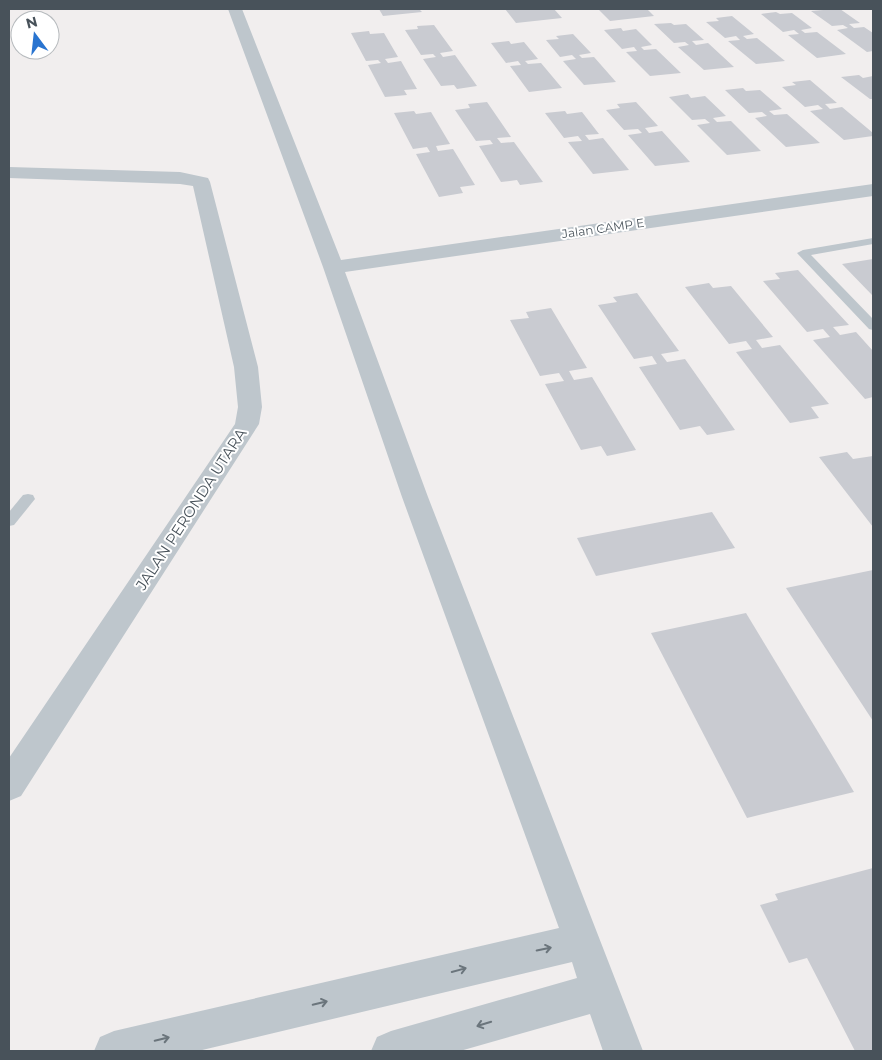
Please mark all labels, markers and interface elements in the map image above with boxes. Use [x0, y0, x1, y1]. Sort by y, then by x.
north arrow [10, 10, 60, 60]
text: N [24, 12, 39, 33]
street label: Jalan CAMP E [560, 215, 645, 241]
street label: JALAN PERONDA UTARA [131, 424, 251, 594]
one-way arrow [535, 944, 551, 953]
one-way arrow [450, 965, 466, 974]
one-way arrow [312, 998, 328, 1007]
one-way arrow [477, 1020, 492, 1029]
one-way arrow [153, 1034, 169, 1044]

